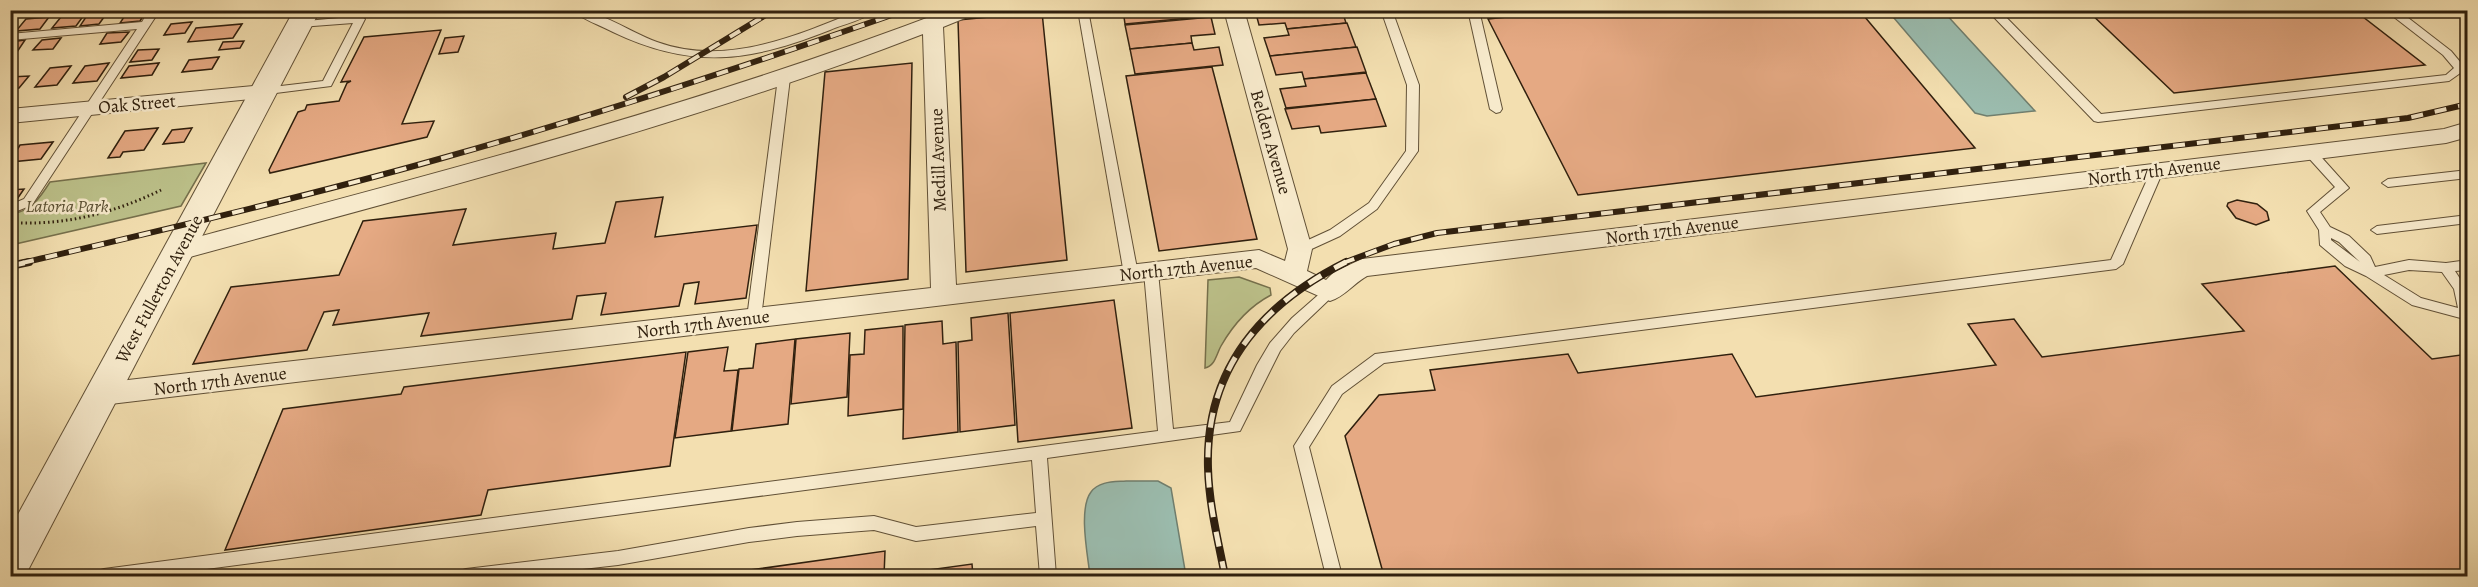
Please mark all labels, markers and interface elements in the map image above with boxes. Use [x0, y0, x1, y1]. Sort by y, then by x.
street label: Belden Avenue [1245, 87, 1297, 197]
street label: Oak Street [97, 89, 177, 119]
street label: Medill Avenue [924, 108, 952, 212]
street label: North 17th Avenue [2086, 151, 2222, 191]
park label: Latoria Park [26, 194, 108, 218]
street label: North 17th Avenue [1604, 210, 1740, 250]
street label: West Fullerton Avenue [109, 211, 208, 368]
street label: North 17th Avenue [1118, 249, 1254, 287]
street label: North 17th Avenue [635, 304, 771, 344]
street label: North 17th Avenue [152, 361, 288, 401]

